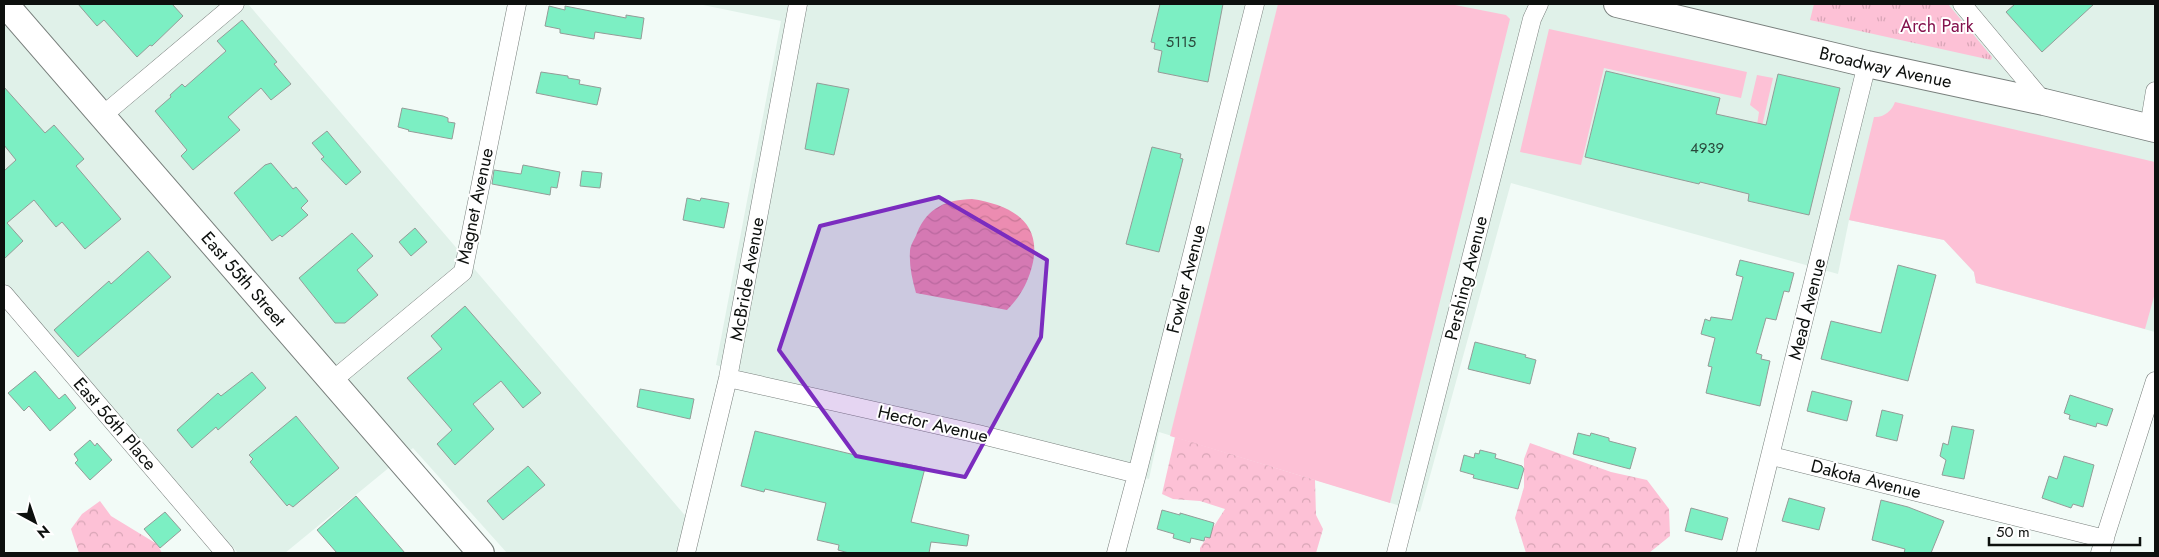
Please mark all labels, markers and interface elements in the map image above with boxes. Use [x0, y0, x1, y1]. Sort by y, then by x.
park label: Arch Park [1900, 13, 1974, 39]
house number: 5115 [1166, 31, 1196, 53]
street label: Broadway Avenue [1817, 40, 1954, 95]
house number: 4939 [1690, 137, 1724, 159]
street label: Magnet Avenue [450, 146, 500, 266]
street label: Pershing Avenue [1438, 213, 1494, 343]
street label: McBride Avenue [723, 215, 771, 343]
street label: Fowler Avenue [1160, 222, 1212, 336]
street label: East 55th Street [195, 226, 292, 333]
street label: Mead Avenue [1782, 255, 1832, 363]
street label: East 56th Place [67, 372, 163, 476]
street label: Hector Avenue [875, 399, 991, 449]
street label: Dakota Avenue [1808, 453, 1924, 505]
north arrow [10, 497, 60, 547]
scale bar [1989, 514, 2140, 546]
text: N [33, 521, 54, 543]
text: 50 m [1996, 521, 2030, 543]

